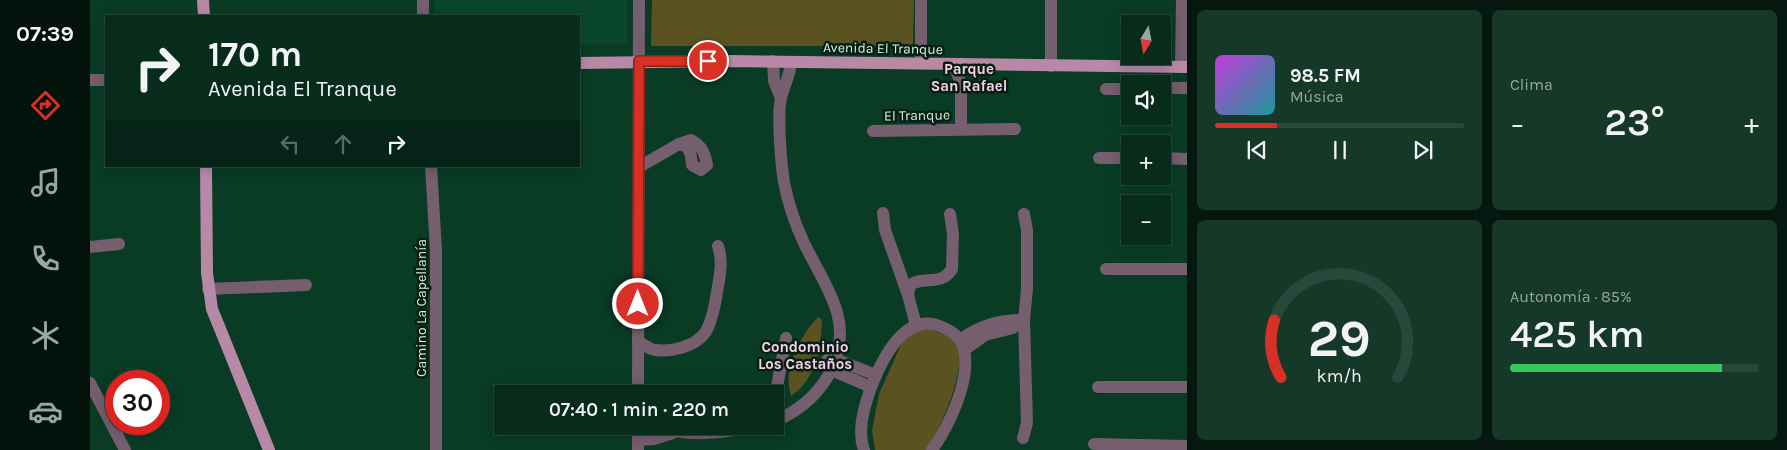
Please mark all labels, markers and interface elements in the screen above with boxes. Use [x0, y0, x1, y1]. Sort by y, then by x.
north arrow [1121, 15, 1171, 65]
map controls [1121, 15, 1171, 245]
text: 07:39 [16, 21, 74, 47]
text: 170 m [208, 34, 302, 75]
icon: right [125, 35, 190, 100]
street label: Avenida El Tranque [823, 39, 943, 58]
pin [687, 40, 729, 82]
icon: arrive [694, 47, 722, 75]
district label: Parque San Rafael [931, 60, 1007, 95]
text: 98.5 FM [1290, 65, 1361, 87]
button: sound [1121, 75, 1171, 125]
text: Clima [1510, 75, 1553, 94]
text: Avenida El Tranque [208, 76, 397, 102]
text: Música [1290, 87, 1343, 106]
icon: directions [28, 88, 63, 123]
text: 23° [1604, 100, 1665, 145]
street label: El Tranque [884, 106, 950, 125]
text: − [1510, 107, 1525, 140]
text: + [1744, 107, 1759, 140]
icon: left [276, 130, 304, 158]
icon: ahead [329, 130, 357, 158]
icon: right [382, 130, 410, 158]
button: + [1121, 135, 1171, 185]
icon: previous [1243, 136, 1271, 164]
icon: pause [1326, 136, 1354, 164]
icon: next [1409, 136, 1437, 164]
icon: music [28, 165, 63, 200]
button: − [1121, 195, 1171, 245]
street label: Camino La Capellanía [413, 239, 430, 377]
icon: phone [28, 241, 63, 276]
position arrow [611, 277, 663, 329]
text: Autonomía · 85% [1510, 287, 1632, 306]
text: 29 [1308, 308, 1371, 369]
text: 425 km [1510, 312, 1644, 357]
icon: climate [28, 318, 63, 353]
district label: Condominio Los Castaños [758, 338, 852, 373]
text: km/h [1317, 366, 1362, 387]
speed limit sign: 30 [105, 370, 170, 435]
icon: car [28, 394, 63, 429]
text: 07:40 · 1 min · 220 m [549, 399, 729, 421]

